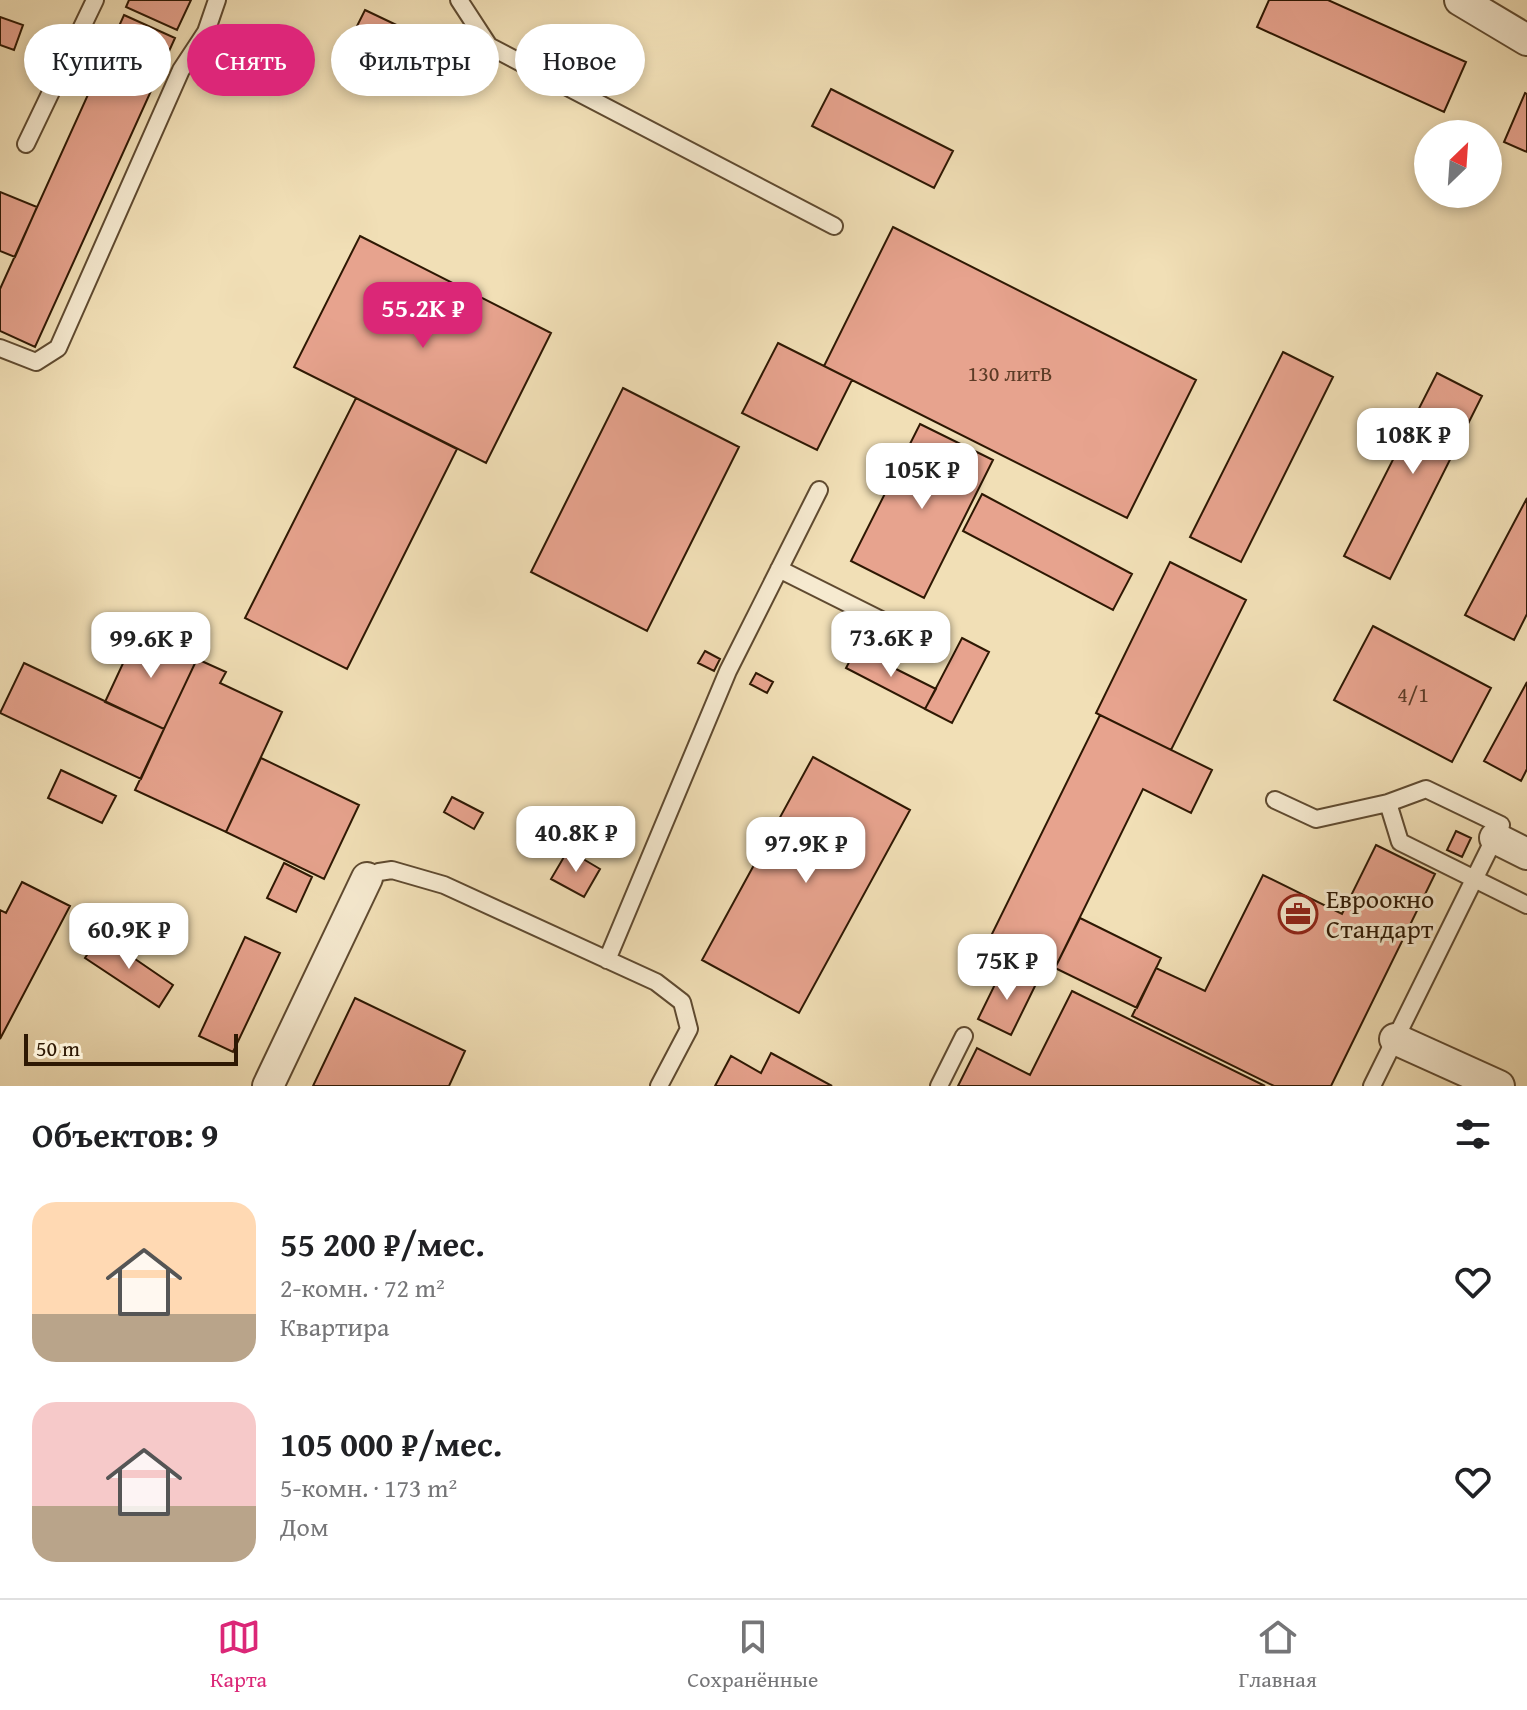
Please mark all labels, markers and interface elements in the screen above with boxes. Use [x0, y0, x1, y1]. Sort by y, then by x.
chip: Купить [24, 24, 171, 96]
chip: Снять [187, 24, 315, 96]
chip: Фильтры [331, 24, 499, 96]
chip: Новое [515, 24, 645, 96]
north arrow [1414, 120, 1502, 208]
map controls [1414, 120, 1502, 208]
pin: 55.2K ₽ [349, 282, 497, 350]
text: 55.2K ₽ [381, 288, 465, 327]
house number: 130 литВ [968, 357, 1052, 389]
pin: 108K ₽ [1348, 408, 1478, 476]
text: 108K ₽ [1375, 414, 1451, 453]
pin: 105K ₽ [857, 443, 987, 511]
text: 105K ₽ [884, 449, 960, 488]
pin: 73.6K ₽ [817, 611, 965, 679]
pin: 99.6K ₽ [77, 612, 225, 680]
text: 73.6K ₽ [849, 617, 933, 656]
text: 99.6K ₽ [109, 618, 193, 657]
house number: 4/1 [1397, 678, 1429, 710]
pin: 40.8K ₽ [502, 806, 650, 874]
text: 40.8K ₽ [534, 812, 618, 851]
pin: 97.9K ₽ [732, 817, 880, 885]
text: 97.9K ₽ [764, 823, 848, 862]
place label: Евроокно Стандарт [1326, 879, 1434, 948]
office icon: Евроокно Стандарт [1277, 893, 1319, 935]
pin: 60.9K ₽ [55, 903, 203, 971]
text: 60.9K ₽ [87, 909, 171, 948]
pin: 75K ₽ [951, 934, 1063, 1002]
text: 75K ₽ [976, 940, 1038, 979]
scale bar [24, 1030, 238, 1066]
text: 50 m [36, 1032, 80, 1064]
text: Объектов: 9 [32, 1110, 218, 1159]
icon: filters [1451, 1112, 1495, 1156]
text: 55 200 ₽/мес. [280, 1219, 485, 1268]
icon: home [96, 1234, 192, 1330]
icon: heart [1451, 1260, 1495, 1304]
text: 2-комн. · 72 m² [280, 1268, 445, 1307]
text: Квартира [280, 1307, 389, 1346]
text: 105 000 ₽/мес. [280, 1419, 502, 1468]
icon: home [96, 1434, 192, 1530]
icon: heart [1451, 1460, 1495, 1504]
text: 5-комн. · 173 m² [280, 1468, 457, 1507]
text: Дом [280, 1507, 328, 1546]
tab: Карта [210, 1615, 267, 1695]
tab: Сохранённые [687, 1615, 818, 1695]
tab: Главная [1239, 1615, 1317, 1695]

